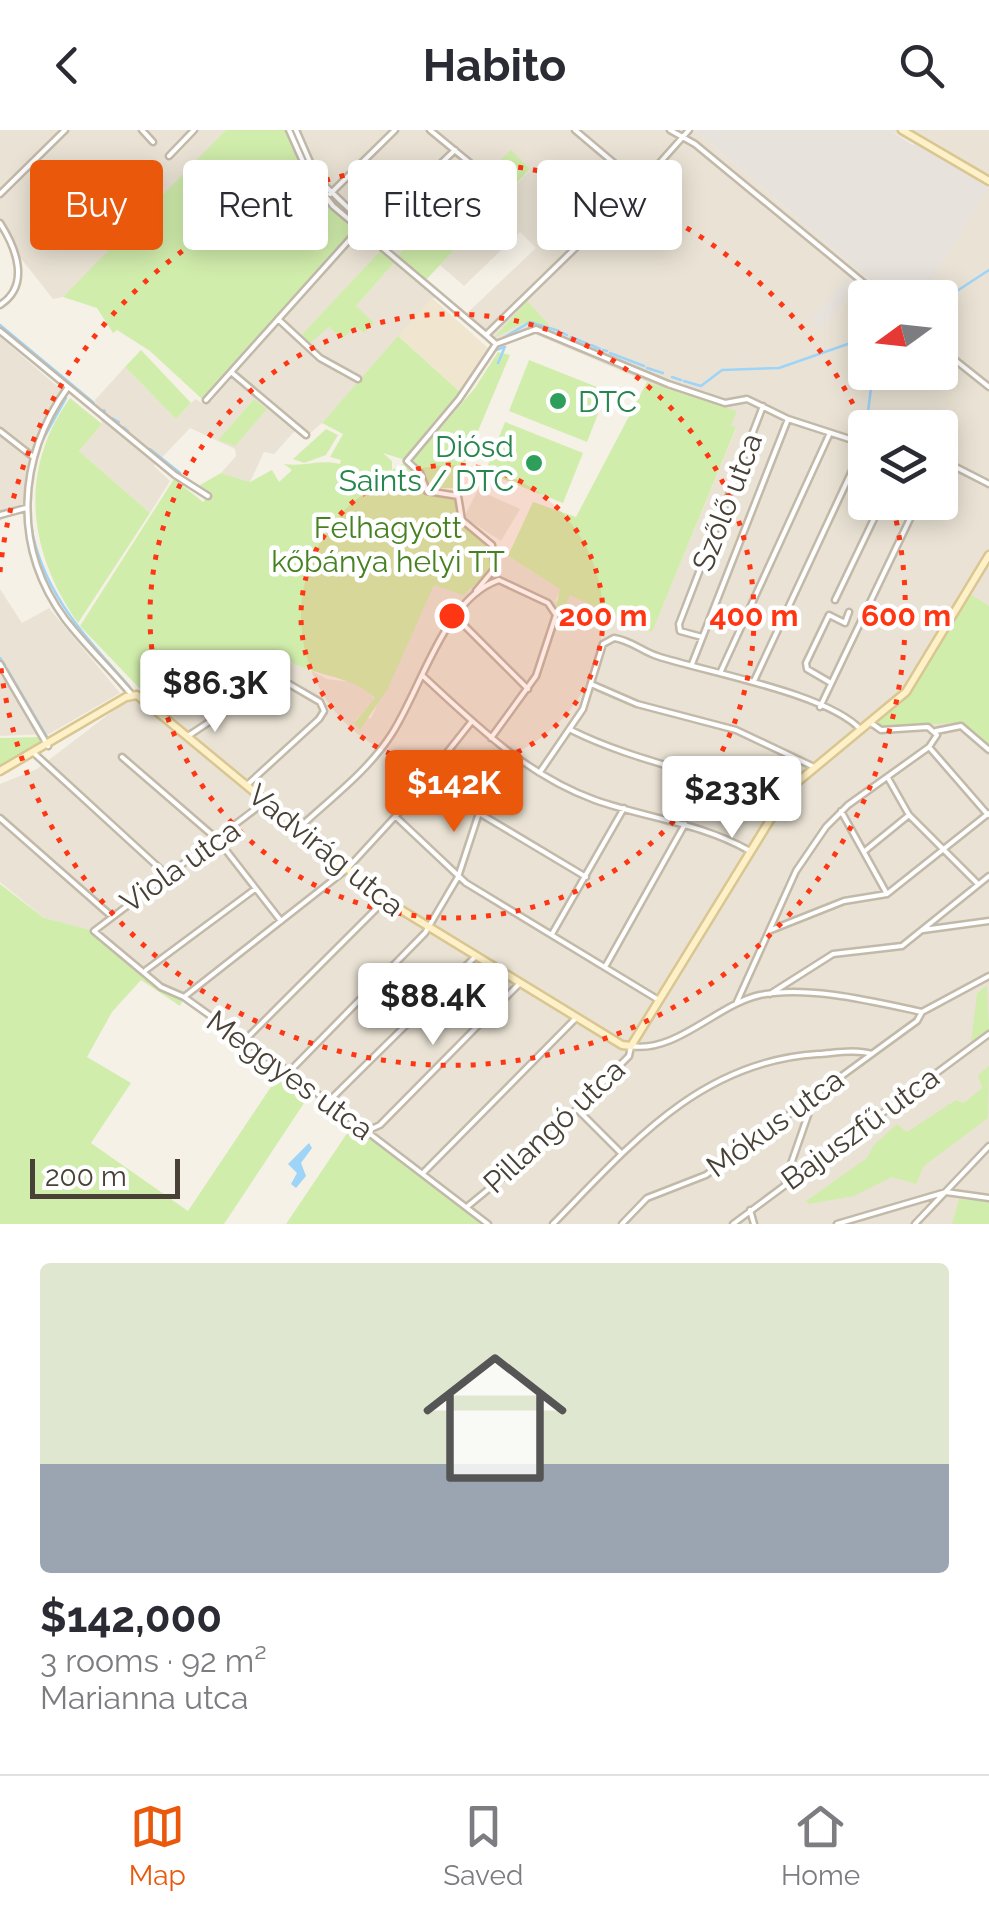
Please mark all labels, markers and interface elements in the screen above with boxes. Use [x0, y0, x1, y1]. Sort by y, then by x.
icon: back [40, 38, 95, 93]
icon: search [894, 38, 949, 93]
text: Habito [423, 39, 566, 92]
chip: Buy [30, 160, 163, 250]
chip: Rent [183, 160, 328, 250]
chip: Filters [348, 160, 517, 250]
chip: New [537, 160, 682, 250]
north arrow [848, 280, 958, 390]
map controls [848, 280, 958, 520]
place label: DTC [578, 384, 637, 419]
marker: DTC [547, 390, 569, 412]
button: layers [848, 410, 958, 520]
street label: Szőlő utca [685, 428, 769, 576]
place label: Diósd Saints / DTC [339, 429, 514, 498]
marker: Diósd Saints / DTC [523, 452, 545, 474]
park label: Felhagyott kőbánya helyi TT [271, 510, 505, 579]
centre of rings [434, 598, 470, 634]
text: 200 m [559, 598, 647, 633]
text: 400 m [709, 598, 799, 633]
text: 600 m [861, 598, 951, 633]
pin: $86.3K [134, 650, 296, 735]
text: $86.3K [162, 664, 268, 701]
pin: $142K [384, 750, 524, 835]
pin: $233K [662, 756, 802, 841]
text: $142K [407, 764, 501, 801]
text: $233K [684, 770, 780, 807]
street label: Vadvirág utca [241, 777, 411, 923]
street label: Viola utca [114, 812, 246, 920]
pin: $88.4K [352, 963, 514, 1048]
text: $88.4K [380, 977, 486, 1014]
street label: Meggyes utca [200, 1003, 380, 1147]
street label: Pillangó utca [476, 1052, 632, 1200]
street label: Bajuszfű utca [774, 1059, 946, 1197]
street label: Mókus utca [700, 1062, 850, 1184]
scale bar [30, 1154, 180, 1198]
text: 200 m [45, 1160, 127, 1193]
icon: home [405, 1328, 585, 1508]
text: $142,000 [40, 1593, 222, 1642]
text: 3 rooms · 92 m² [40, 1642, 267, 1679]
text: Marianna utca [40, 1679, 248, 1716]
tab: Map [129, 1799, 186, 1892]
tab: Saved [443, 1799, 523, 1892]
tab: Home [781, 1799, 860, 1892]

